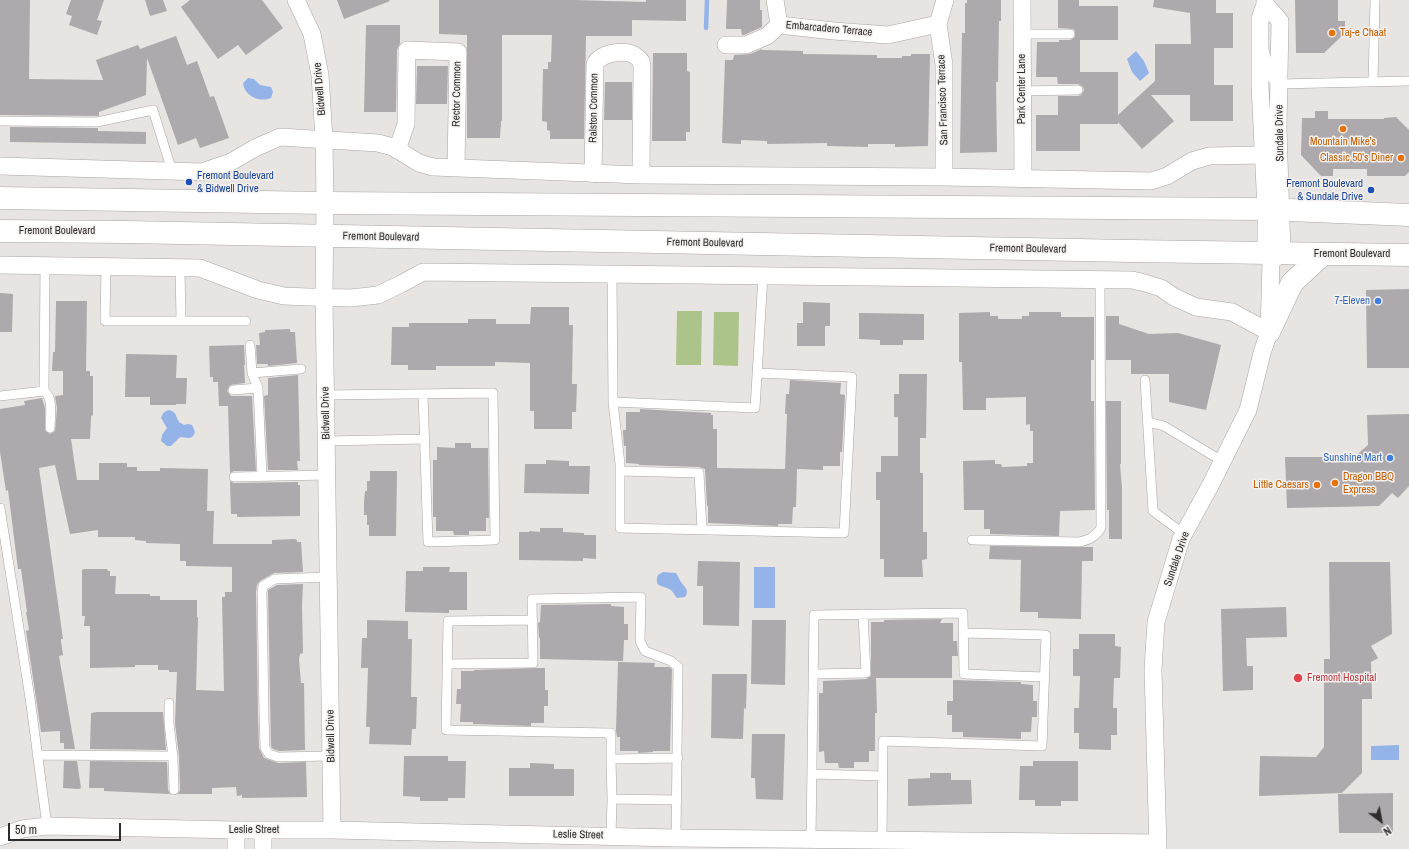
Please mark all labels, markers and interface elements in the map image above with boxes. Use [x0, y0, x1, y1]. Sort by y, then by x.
street label: Embarcadero Terrace [785, 19, 873, 39]
place label: Taj-e Chaat [1340, 26, 1386, 40]
marker: Taj-e Chaat [1327, 28, 1337, 38]
street label: San Francisco Terrace [935, 54, 951, 146]
street label: Park Center Lane [1015, 54, 1029, 124]
street label: Rector Common [450, 61, 464, 127]
street label: Bidwell Drive [311, 62, 329, 116]
street label: Ralston Common [587, 73, 601, 143]
street label: Sundale Drive [1273, 104, 1287, 162]
marker: Mountain Mike's [1338, 124, 1348, 134]
place label: Mountain Mike's [1310, 135, 1376, 149]
place label: Classic 50's Diner [1320, 151, 1393, 165]
marker: Classic 50's Diner [1396, 153, 1406, 163]
place label: Fremont Boulevard & Bidwell Drive [197, 169, 274, 195]
marker: Fremont Boulevard & Bidwell Drive [184, 177, 194, 187]
place label: Fremont Boulevard & Sundale Drive [1286, 177, 1363, 203]
marker: Fremont Boulevard & Sundale Drive [1366, 185, 1376, 195]
street label: Fremont Boulevard [19, 224, 95, 238]
street label: Fremont Boulevard [343, 230, 419, 244]
street label: Fremont Boulevard [667, 236, 743, 250]
street label: Fremont Boulevard [990, 242, 1066, 256]
street label: Fremont Boulevard [1314, 247, 1390, 261]
place label: 7-Eleven [1334, 294, 1370, 308]
marker: 7-Eleven [1373, 296, 1383, 306]
street label: Bidwell Drive [319, 386, 333, 440]
place label: Sunshine Mart [1323, 451, 1382, 465]
marker: Sunshine Mart [1385, 453, 1395, 463]
place label: Dragon BBQ Express [1343, 470, 1394, 496]
place label: Little Caesars [1253, 478, 1309, 492]
marker: Dragon BBQ Express [1330, 478, 1340, 488]
marker: Little Caesars [1312, 480, 1322, 490]
street label: Sundale Drive [1161, 530, 1193, 588]
place label: Fremont Hospital [1307, 671, 1376, 685]
marker: Fremont Hospital [1292, 672, 1304, 684]
street label: Bidwell Drive [324, 709, 338, 763]
north arrow [1361, 801, 1401, 841]
scale bar [10, 815, 123, 841]
text: 50 m [15, 822, 37, 838]
street label: Leslie Street [229, 823, 279, 837]
text: N [1381, 824, 1394, 839]
street label: Leslie Street [553, 828, 603, 842]

